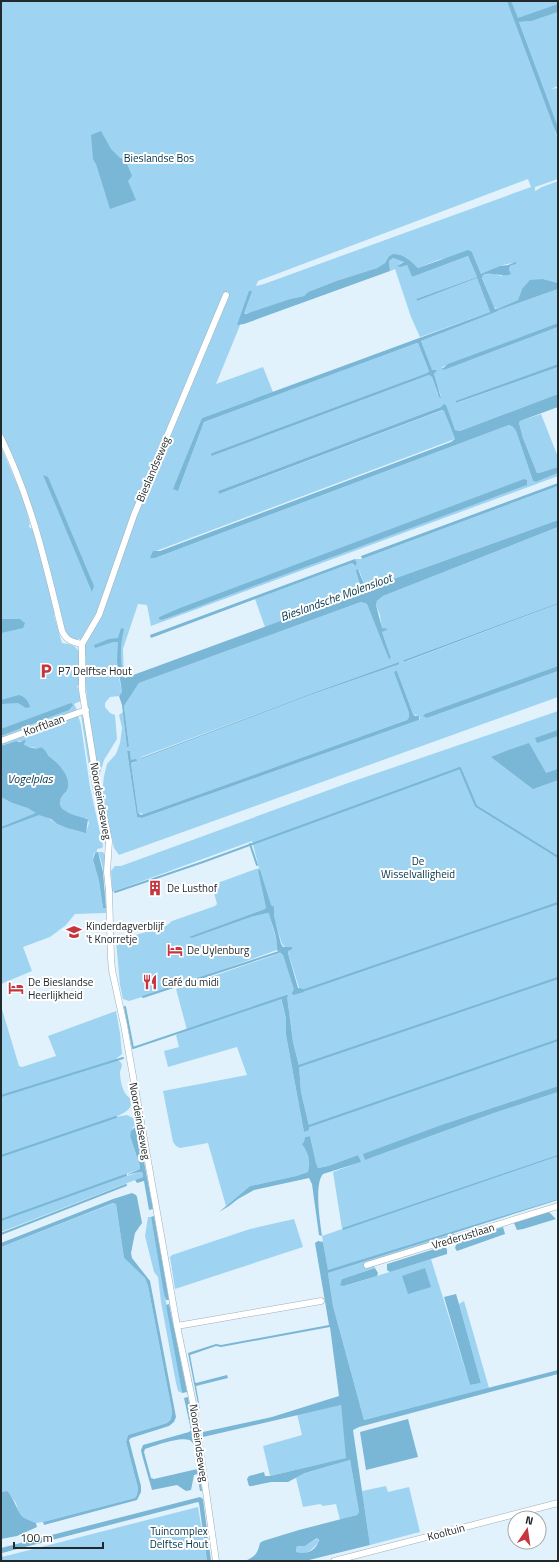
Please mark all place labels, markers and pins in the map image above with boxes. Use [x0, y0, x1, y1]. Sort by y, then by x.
parking icon: P7 Delftse Hout [37, 662, 55, 680]
place label: P7 Delftse Hout [58, 663, 132, 679]
building icon: De Lusthof [146, 879, 164, 897]
place label: De Lusthof [167, 880, 218, 896]
place label: Kinderdagverblijf 't Knorretje [86, 918, 164, 947]
school or university icon: Kinderdagverblijf 't Knorretje [65, 923, 83, 941]
hotel icon: De Uylenburg [166, 941, 184, 959]
place label: De Uylenburg [187, 942, 250, 958]
restaurant icon: Café du midi [141, 973, 159, 991]
place label: De Bieslandse Heerlijkheid [28, 974, 94, 1003]
place label: Café du midi [162, 974, 219, 990]
hotel icon: De Bieslandse Heerlijkheid [7, 979, 25, 997]

